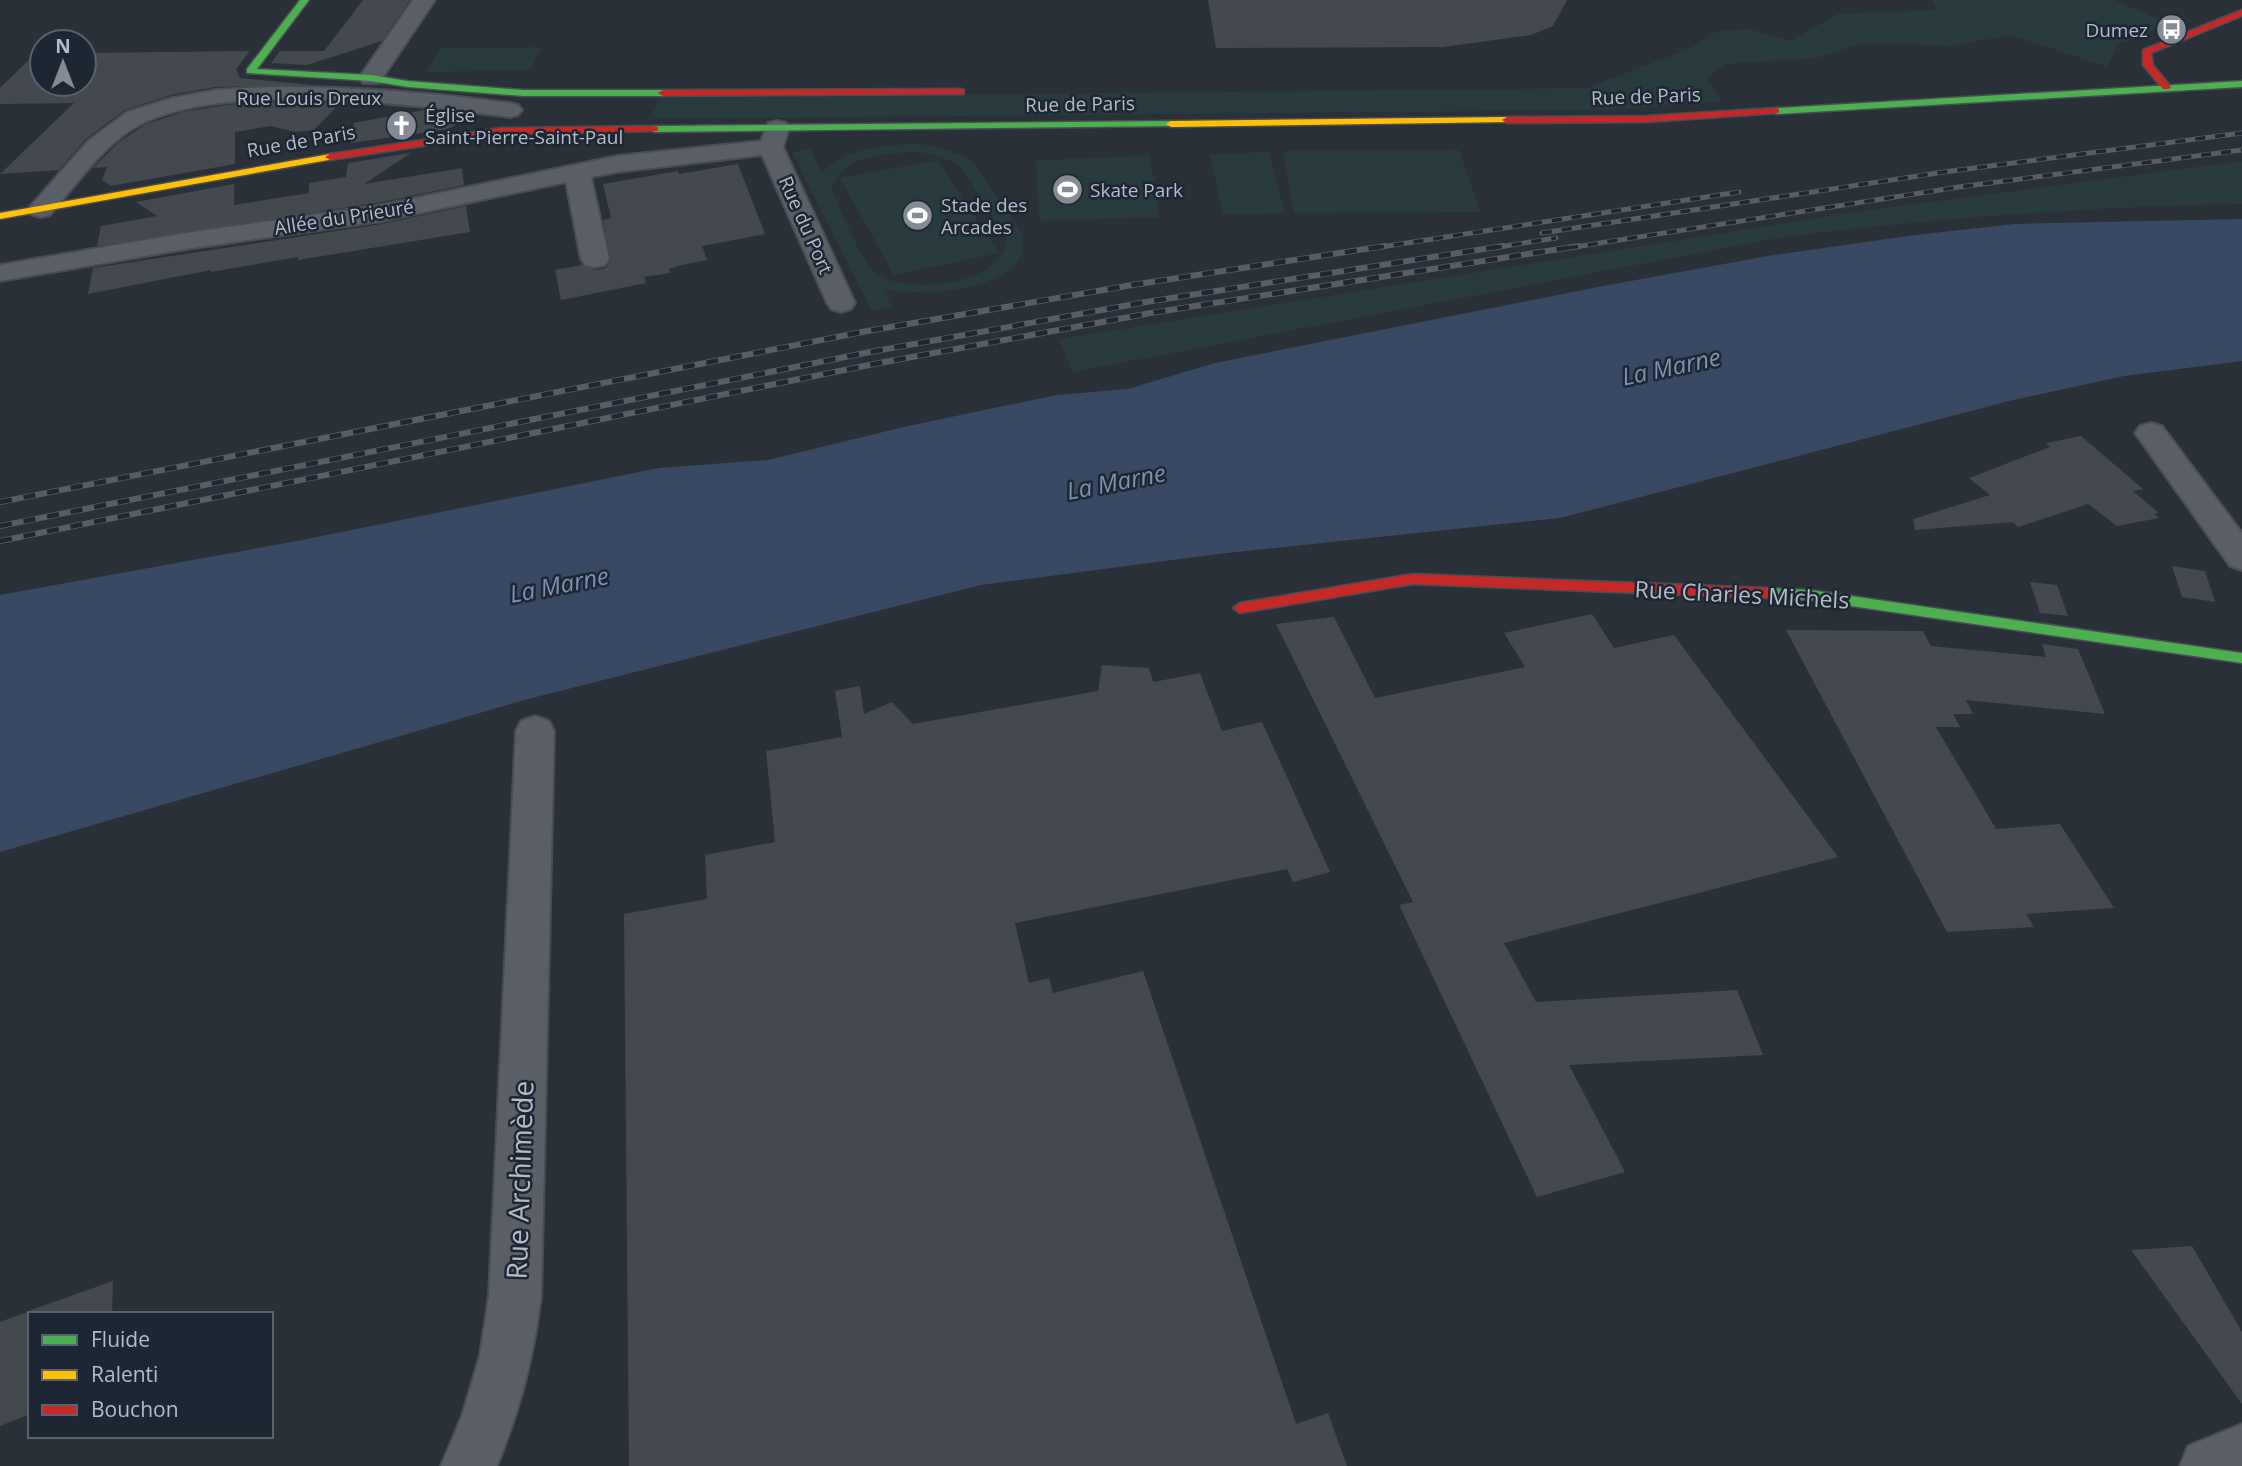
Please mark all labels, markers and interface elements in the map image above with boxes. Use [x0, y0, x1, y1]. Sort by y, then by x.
bus stop icon: Dumez [2154, 13, 2188, 47]
place label: Dumez [2085, 17, 2148, 43]
north arrow [28, 28, 98, 98]
text: N [55, 33, 71, 59]
street label: Rue de Paris [1591, 81, 1701, 111]
street label: Rue Louis Dreux [237, 85, 381, 111]
street label: Rue de Paris [1025, 90, 1135, 118]
place label: Église Saint-Pierre-Saint-Paul [425, 102, 623, 150]
church icon: Église Saint-Pierre-Saint-Paul [385, 109, 419, 143]
street label: Rue de Paris [245, 119, 357, 163]
street label: Rue du Port [773, 172, 839, 278]
sports icon: Skate Park [1050, 173, 1084, 207]
place label: Skate Park [1090, 177, 1183, 203]
place label: Stade des Arcades [941, 192, 1027, 240]
street label: Allée du Prieuré [272, 193, 416, 241]
sports icon: Stade des Arcades [901, 199, 935, 233]
water label: La Marne [1619, 339, 1723, 393]
water label: La Marne [1064, 455, 1168, 507]
water label: La Marne [507, 558, 611, 610]
street label: Rue Charles Michels [1634, 572, 1850, 616]
street label: Rue Archimède [497, 1080, 541, 1280]
legend [28, 1312, 273, 1438]
text: Fluide [91, 1325, 150, 1353]
text: Ralenti [91, 1360, 158, 1388]
text: Bouchon [91, 1395, 179, 1423]

